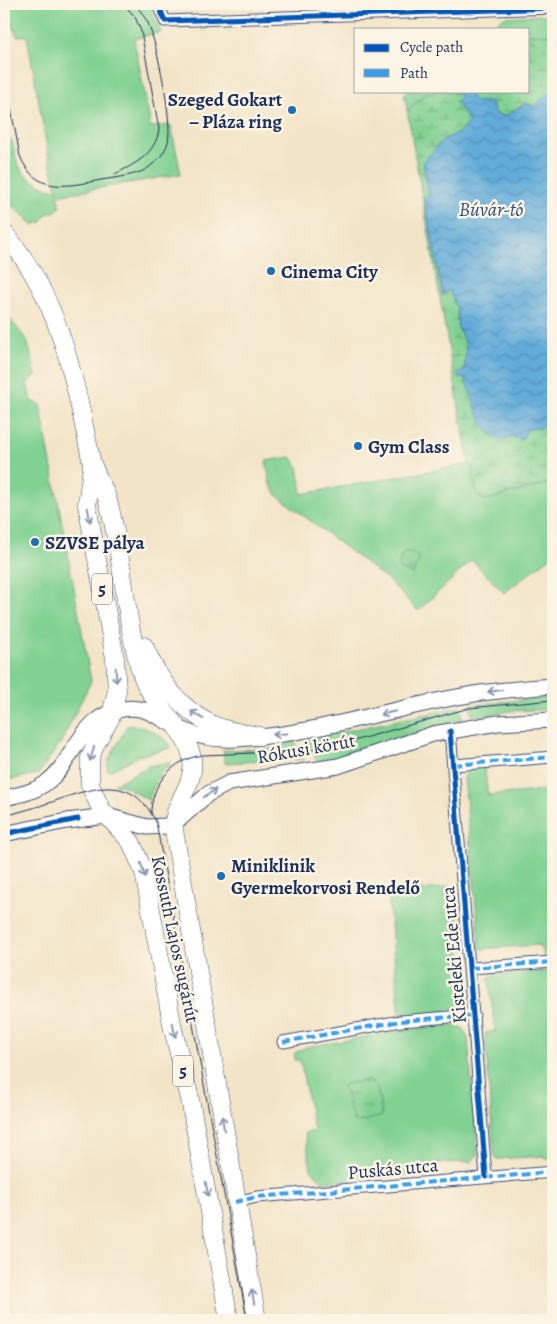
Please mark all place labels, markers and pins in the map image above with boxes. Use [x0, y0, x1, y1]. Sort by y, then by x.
place label: Szeged Gokart – Pláza ring [168, 87, 283, 135]
marker: Szeged Gokart – Pláza ring [286, 104, 298, 116]
place label: Cinema City [281, 259, 379, 285]
marker: Cinema City [265, 265, 277, 277]
place label: Gym Class [368, 434, 450, 460]
marker: Gym Class [352, 440, 364, 452]
place label: SZVSE pálya [45, 530, 146, 556]
marker: SZVSE pálya [29, 536, 41, 548]
place label: Miniklinik Gyermekorvosi Rendelő [231, 853, 420, 901]
marker: Miniklinik Gyermekorvosi Rendelő [215, 870, 227, 882]

